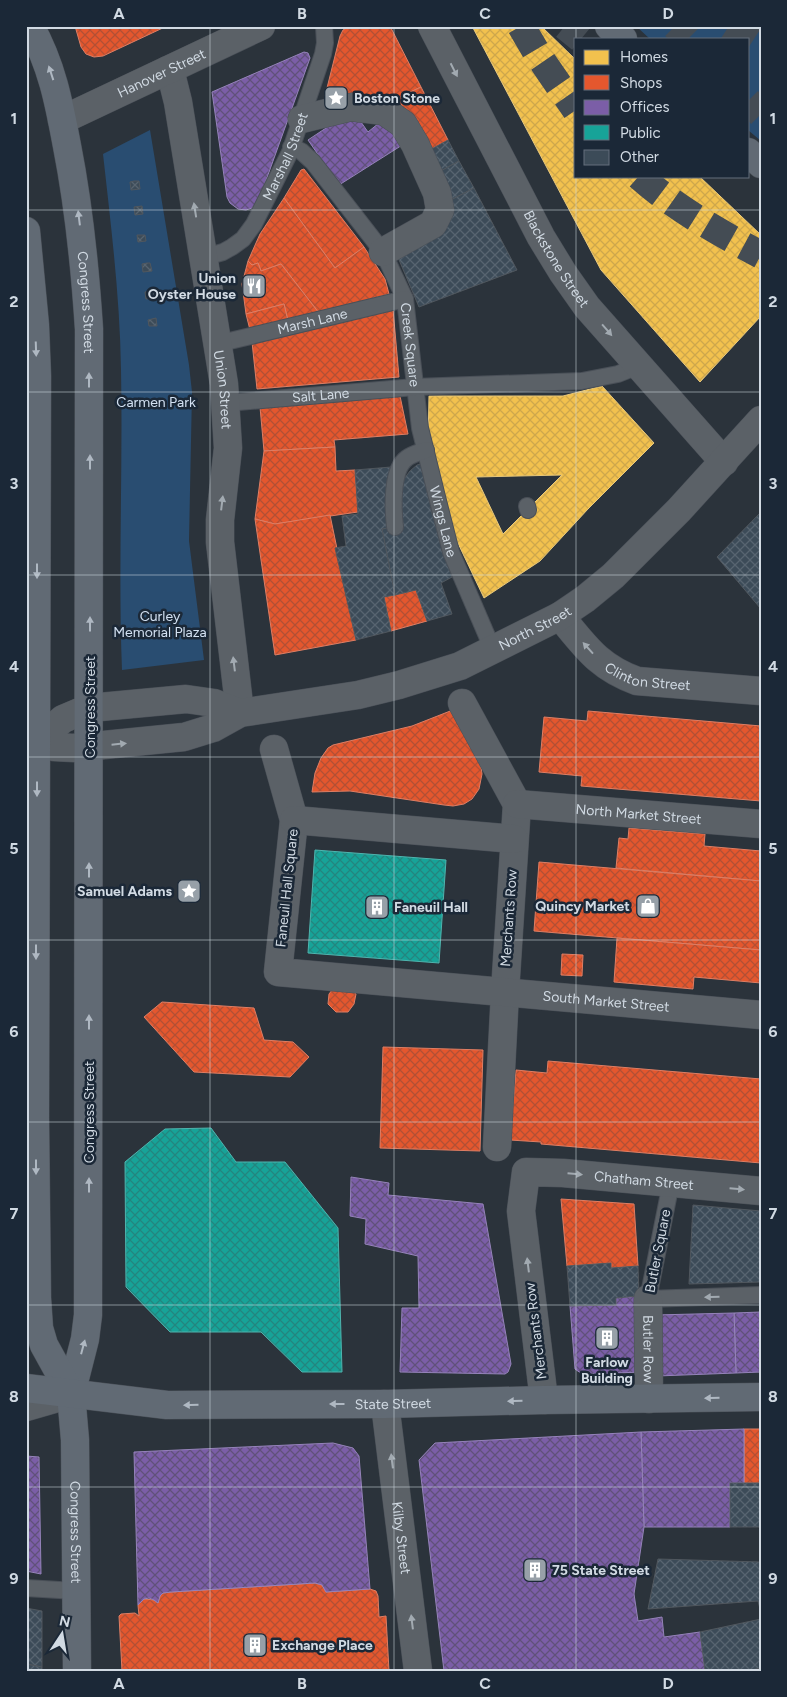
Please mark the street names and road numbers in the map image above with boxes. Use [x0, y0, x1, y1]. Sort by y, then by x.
street label: Hanover Street [115, 45, 208, 101]
street label: Marshall Street [259, 110, 311, 203]
street label: Blackstone Street [520, 207, 593, 311]
street label: Congress Street [74, 251, 98, 354]
street label: Creek Square [397, 302, 424, 388]
street label: Marsh Lane [276, 305, 349, 338]
street label: Union Street [210, 349, 235, 430]
street label: Salt Lane [291, 384, 350, 406]
street label: Wings Lane [426, 484, 461, 560]
street label: North Street [496, 602, 575, 654]
street label: Congress Street [82, 656, 99, 758]
street label: Clinton Street [602, 658, 691, 694]
street label: North Market Street [575, 800, 702, 828]
street label: Faneuil Hall Square [272, 828, 302, 948]
street label: Merchants Row [497, 869, 521, 967]
street label: South Market Street [542, 987, 670, 1015]
street label: Congress Street [81, 1061, 98, 1163]
street label: Chatham Street [593, 1167, 694, 1193]
street label: Butler Square [642, 1208, 674, 1294]
street label: Merchants Row [522, 1282, 550, 1380]
street label: Butler Row [640, 1315, 657, 1383]
street label: State Street [355, 1394, 432, 1413]
street label: Congress Street [67, 1481, 85, 1584]
street label: Kilby Street [389, 1501, 414, 1575]

